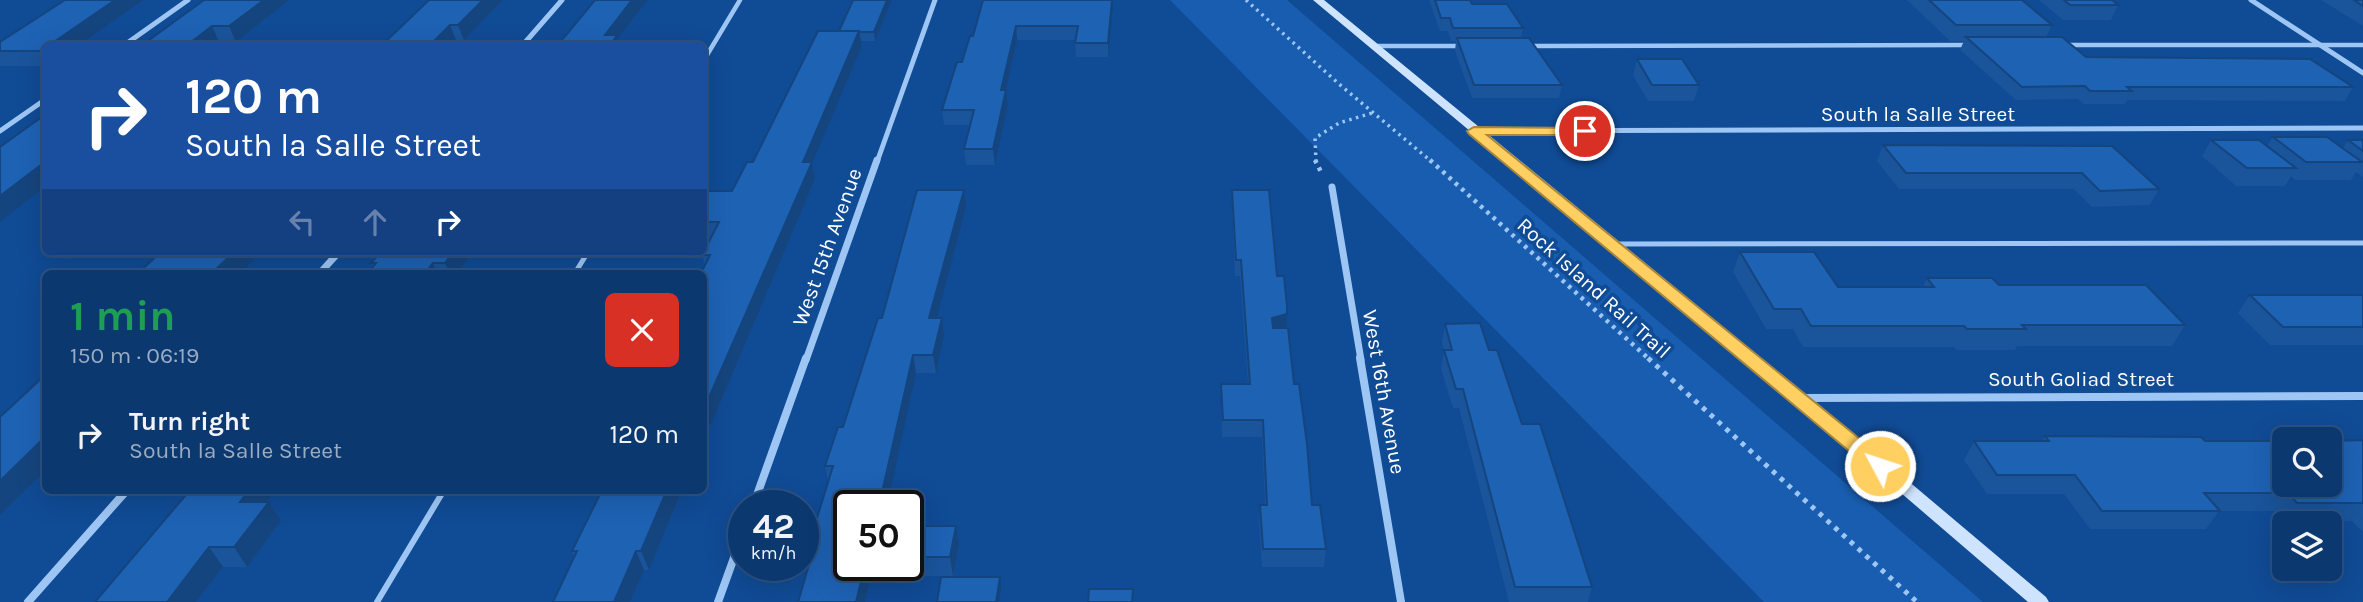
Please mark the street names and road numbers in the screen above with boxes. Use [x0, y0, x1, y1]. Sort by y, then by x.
street label: South la Salle Street [1821, 102, 2015, 126]
street label: West 15th Avenue [787, 165, 867, 329]
street label: Rock Island Rail Trail [1512, 213, 1676, 363]
street label: West 16th Avenue [1358, 308, 1410, 476]
street label: South Goliad Street [1988, 367, 2174, 391]

